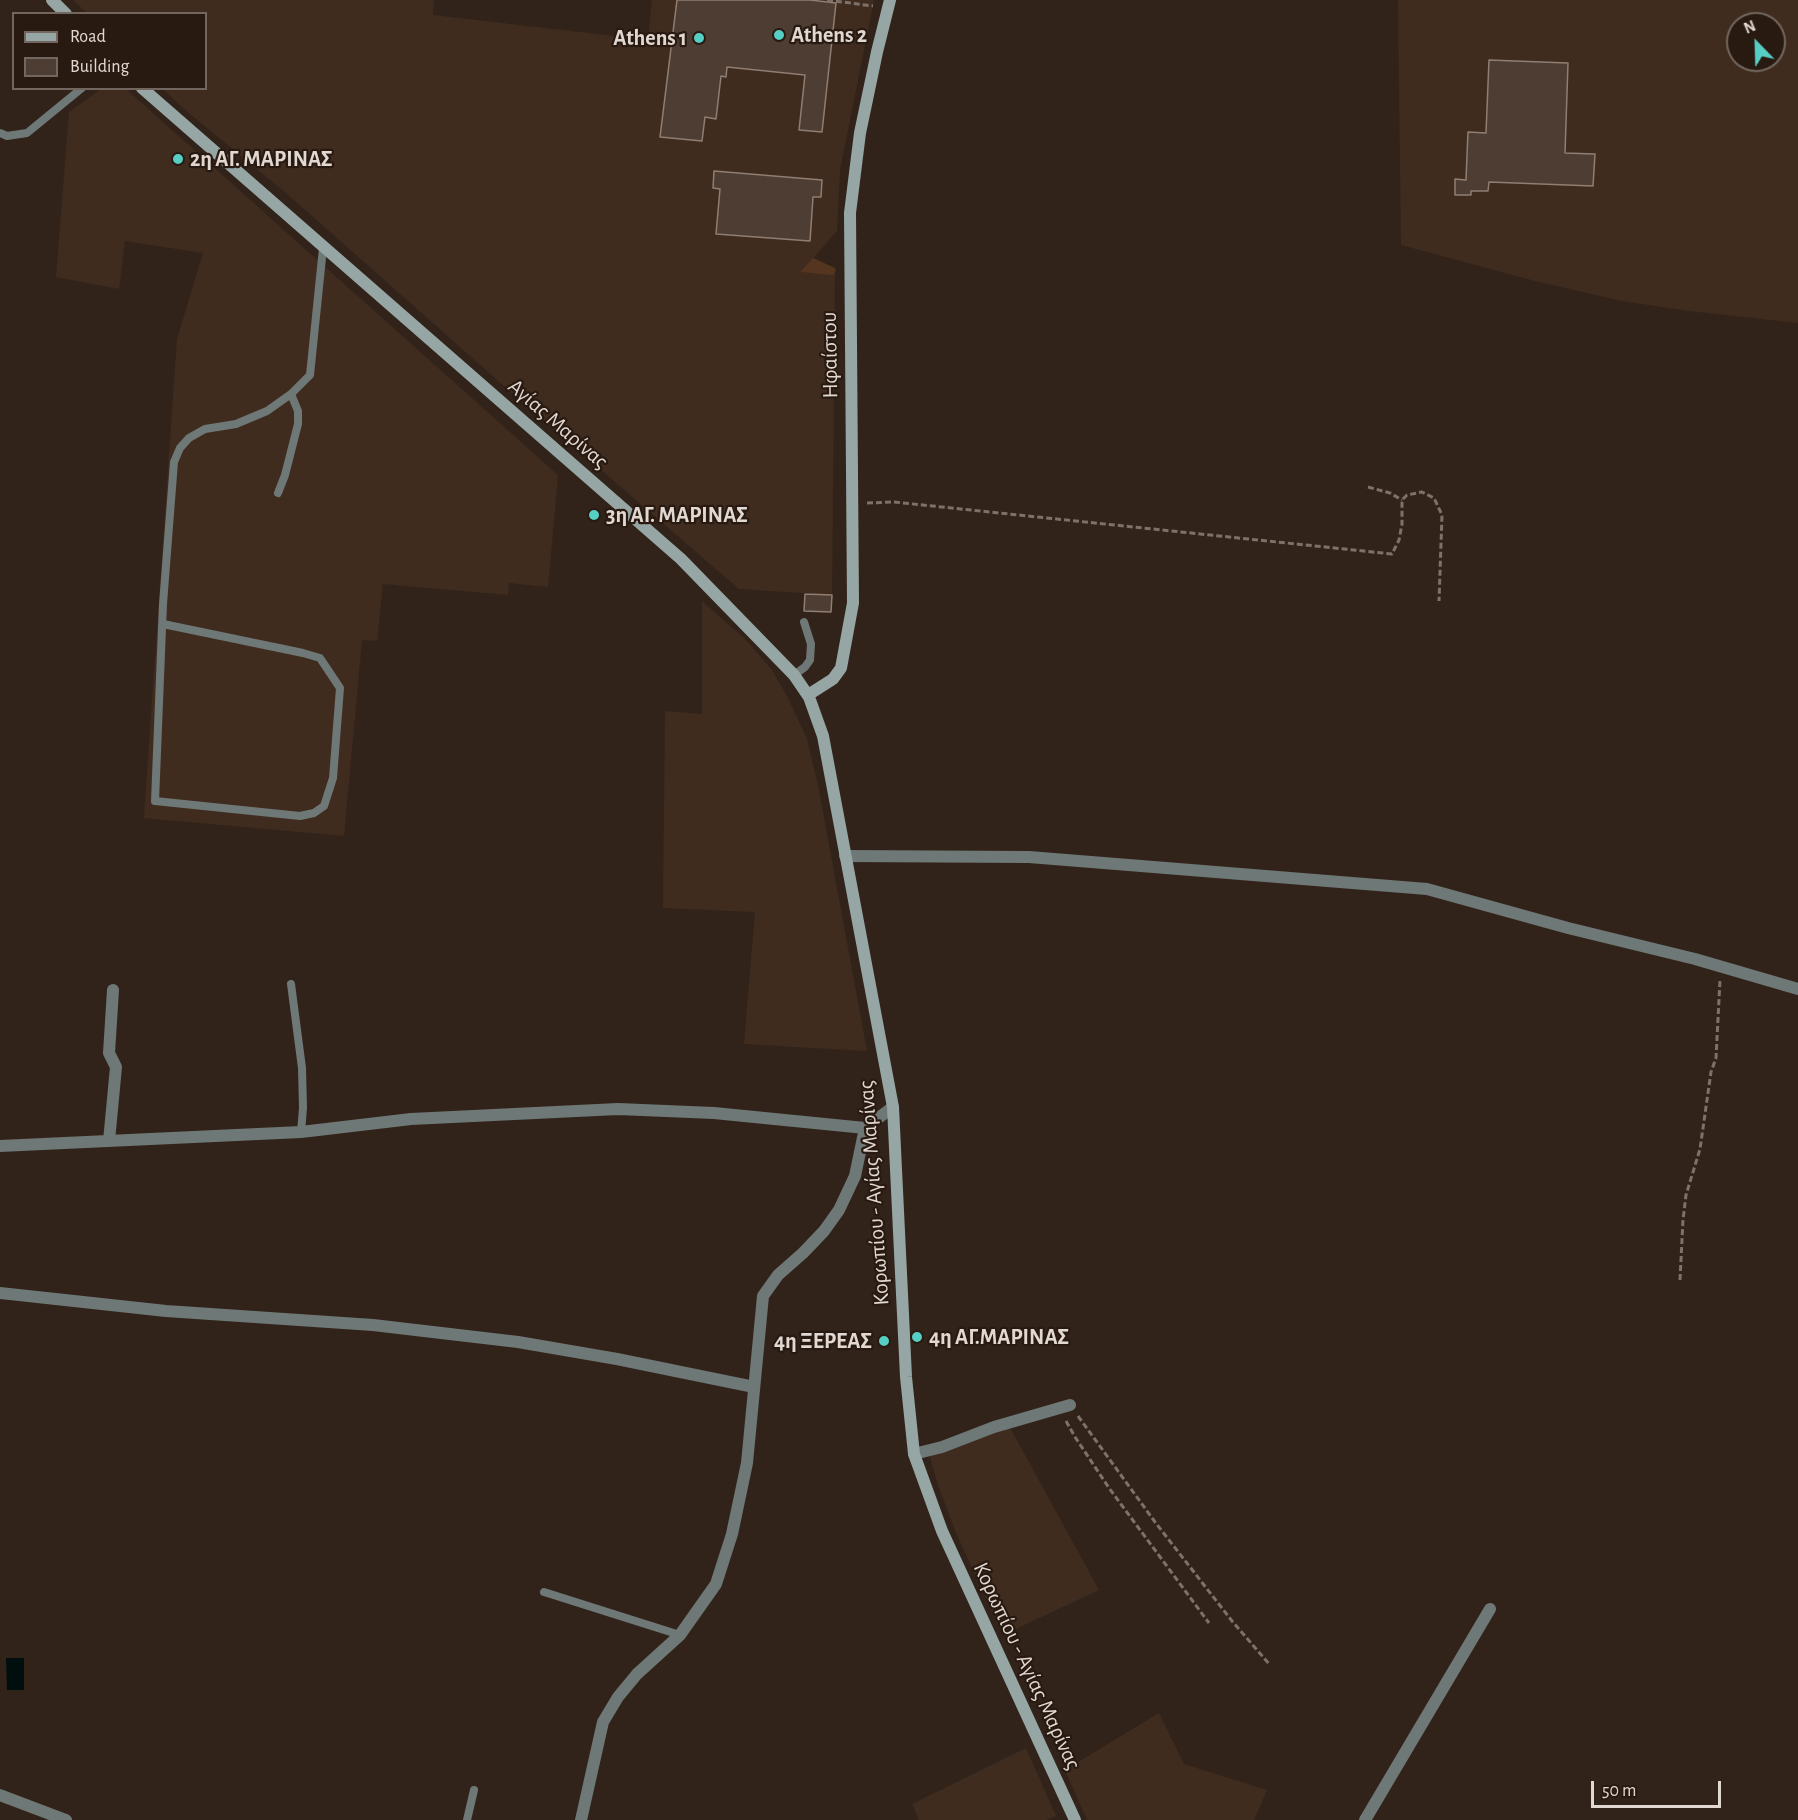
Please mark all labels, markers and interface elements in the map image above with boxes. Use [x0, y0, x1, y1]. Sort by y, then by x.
legend [12, 12, 207, 90]
north arrow [1726, 12, 1786, 72]
text: N [1742, 18, 1758, 37]
place label: Athens 2 [791, 22, 867, 48]
place label: Athens 1 [613, 25, 687, 51]
text: Road [70, 28, 106, 46]
marker: Athens 2 [772, 28, 786, 42]
marker: Athens 1 [692, 31, 706, 45]
text: Building [70, 58, 129, 76]
place label: 2η ΑΓ. ΜΑΡΙΝΑΣ [190, 146, 333, 172]
marker: 2η ΑΓ. ΜΑΡΙΝΑΣ [171, 152, 185, 166]
street label: Ηφαίστου [816, 312, 844, 398]
street label: Αγίας Μαρίνας [503, 373, 613, 475]
place label: 3η ΑΓ. ΜΑΡΙΝΑΣ [606, 502, 748, 528]
marker: 3η ΑΓ. ΜΑΡΙΝΑΣ [587, 508, 601, 522]
street label: Κορωπίου - Αγίας Μαρίνας [853, 1080, 895, 1306]
place label: 4η ΑΓ.ΜΑΡΙΝΑΣ [929, 1324, 1069, 1350]
place label: 4η ΞΕΡΕΑΣ [774, 1328, 872, 1354]
marker: 4η ΑΓ.ΜΑΡΙΝΑΣ [910, 1330, 924, 1344]
marker: 4η ΞΕΡΕΑΣ [877, 1334, 891, 1348]
street label: Κορωπίου - Αγίας Μαρίνας [967, 1558, 1087, 1774]
scale bar [1594, 1769, 1724, 1807]
text: 50 m [1602, 1782, 1636, 1800]

